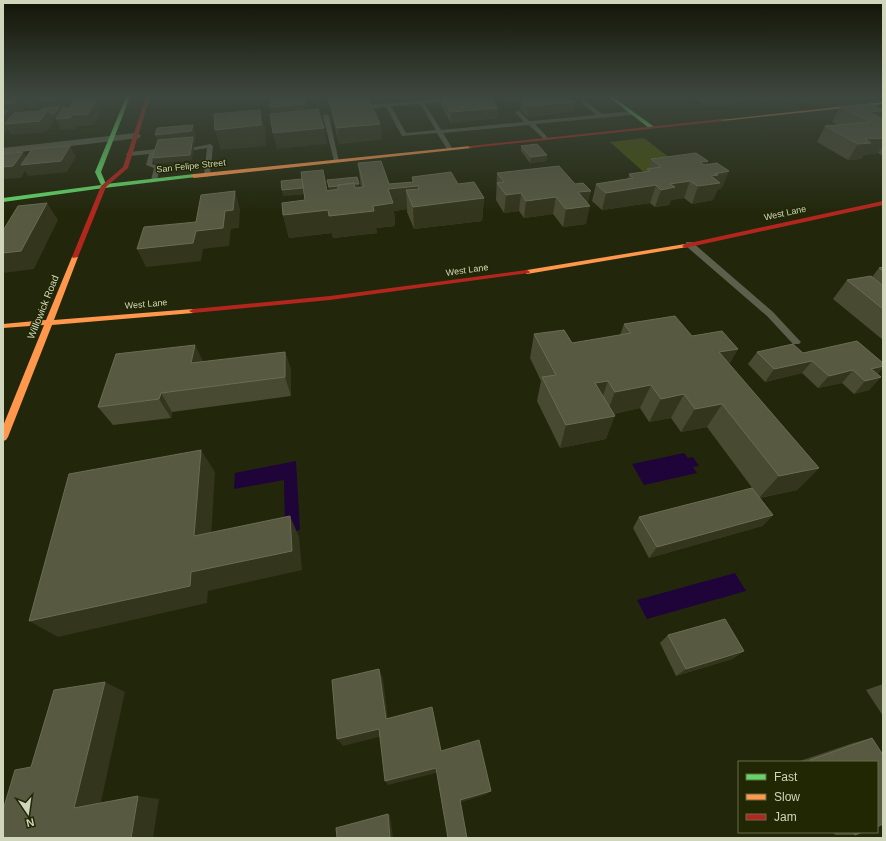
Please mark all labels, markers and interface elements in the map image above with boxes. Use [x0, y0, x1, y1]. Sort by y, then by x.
street label: San Felipe Street [156, 157, 227, 175]
street label: West Lane [763, 204, 807, 222]
street label: West Lane [445, 262, 489, 278]
street label: Willowick Road [25, 274, 61, 340]
street label: West Lane [124, 297, 168, 311]
legend [738, 761, 878, 833]
text: Fast [774, 770, 798, 784]
text: Slow [774, 790, 800, 804]
north arrow [8, 793, 48, 833]
text: Jam [774, 810, 797, 824]
text: N [25, 816, 35, 829]

